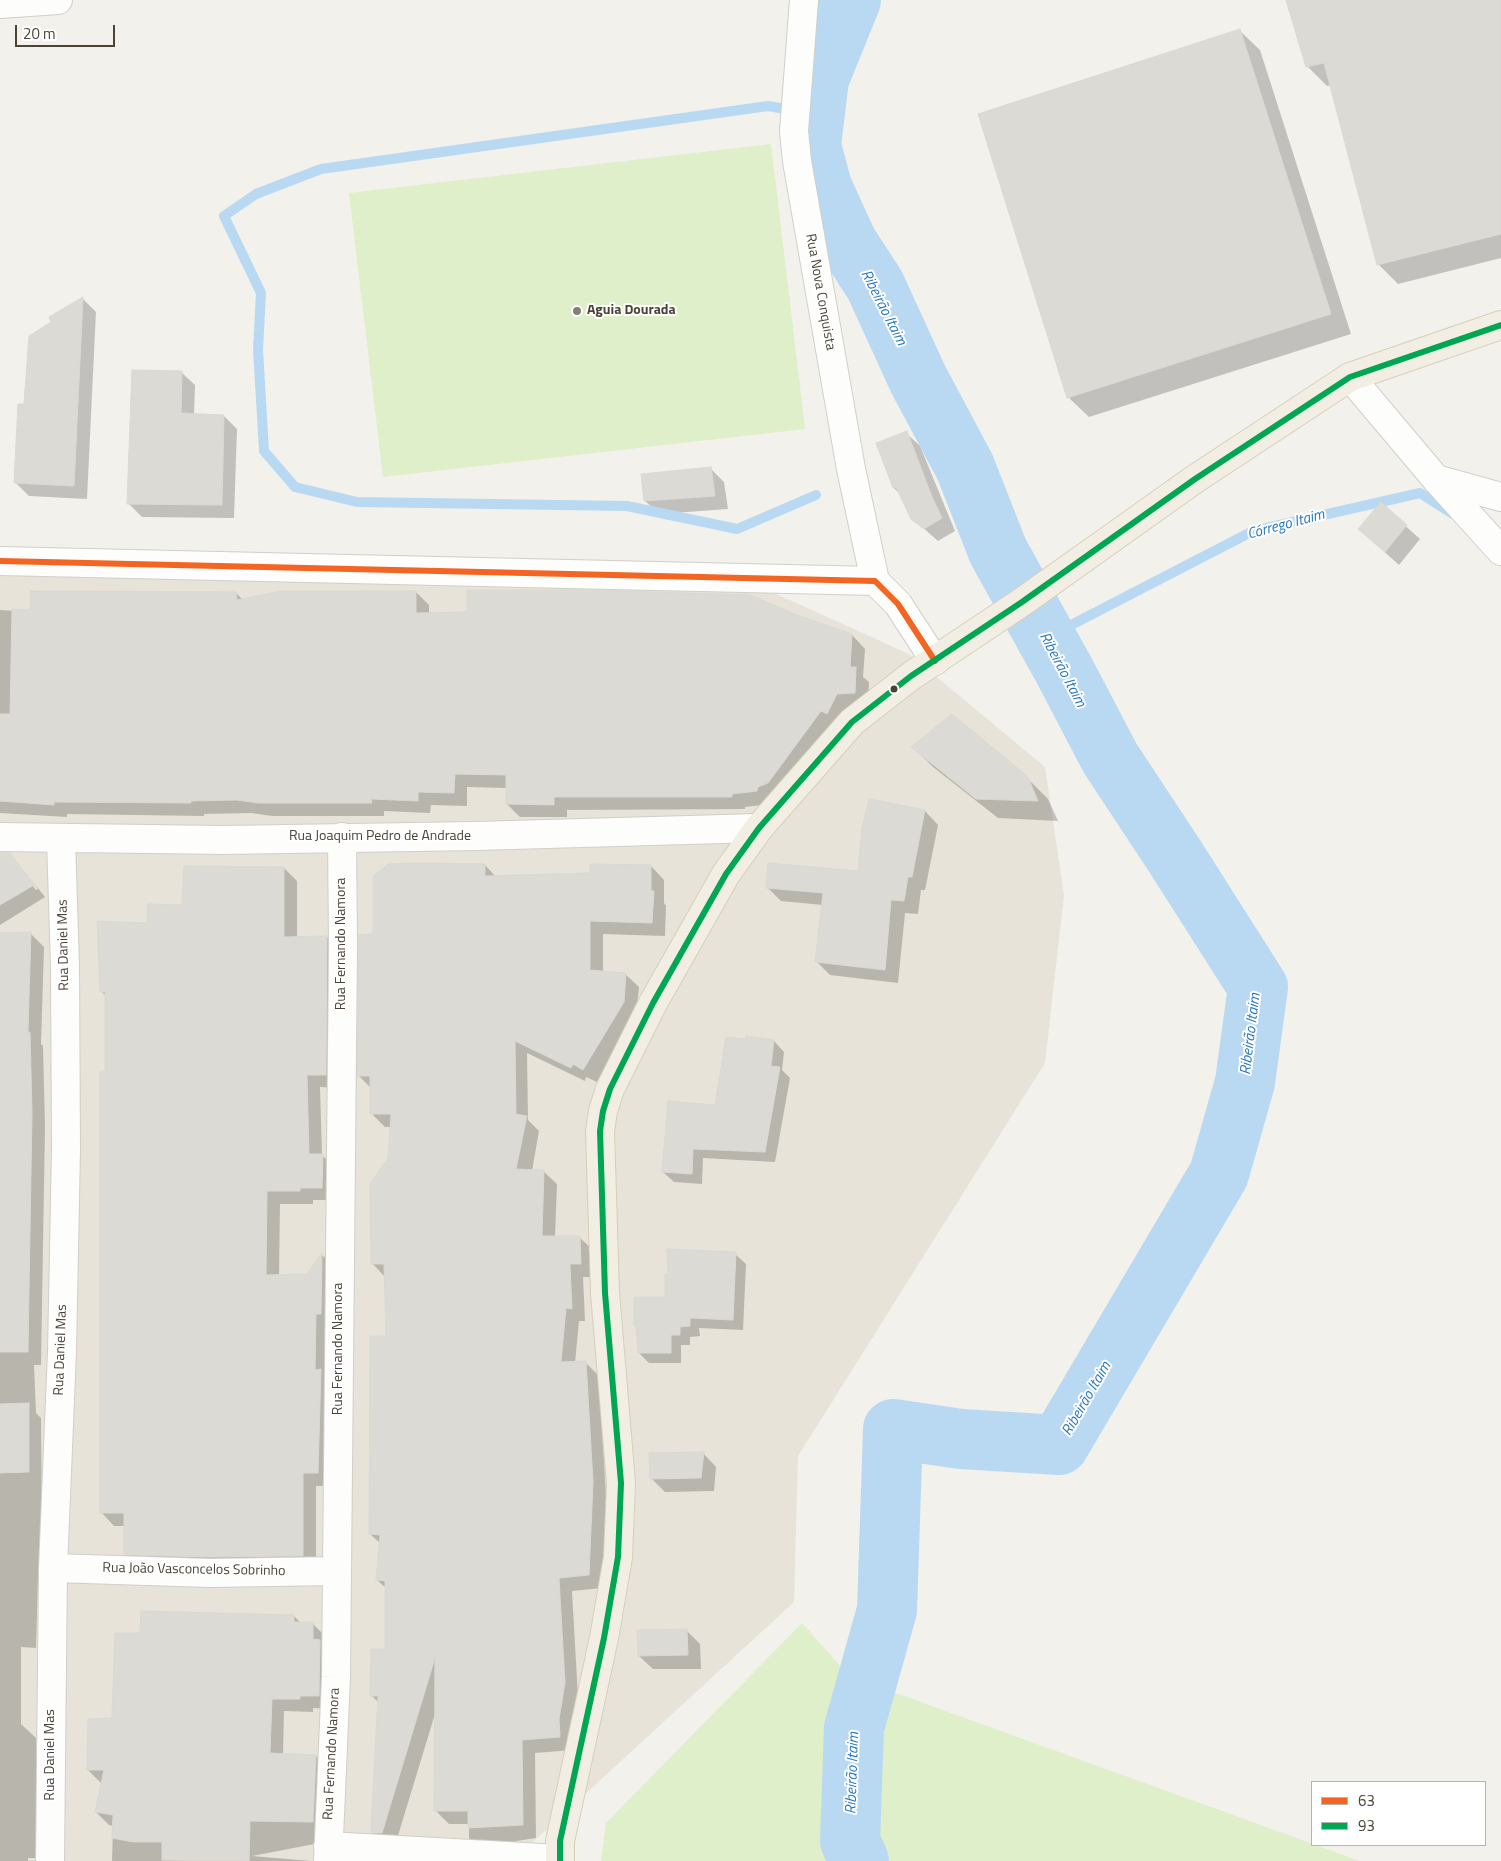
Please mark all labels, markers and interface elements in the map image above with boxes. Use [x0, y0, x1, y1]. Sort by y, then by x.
scale bar [18, 15, 118, 47]
text: 20 m [23, 22, 56, 45]
street label: Rua Nova Conquista [801, 232, 839, 352]
water label: Ribeirão Itaim [856, 267, 910, 349]
place label: Aguia Dourada [587, 303, 676, 319]
marker: Aguia Dourada [571, 305, 583, 317]
water label: Córrego Itaim [1245, 506, 1327, 544]
water label: Ribeirão Itaim [1035, 629, 1089, 711]
unlabelled marker [889, 684, 899, 694]
street label: Rua Joaquim Pedro de Andrade [289, 829, 471, 845]
street label: Rua Fernando Namora [334, 878, 350, 1010]
street label: Rua Daniel Mas [55, 899, 73, 991]
water label: Ribeirão Itaim [1237, 992, 1265, 1076]
street label: Rua Fernando Namora [331, 1283, 347, 1415]
street label: Rua Daniel Mas [51, 1304, 71, 1396]
water label: Ribeirão Itaim [1059, 1359, 1115, 1439]
street label: Rua João Vasconcelos Sobrinho [102, 1560, 286, 1580]
street label: Rua Fernando Namora [320, 1687, 344, 1821]
street label: Rua Daniel Mas [43, 1709, 59, 1801]
water label: Ribeirão Itaim [843, 1732, 863, 1814]
legend [1311, 1781, 1486, 1846]
text: 63 [1358, 1789, 1375, 1812]
text: 93 [1358, 1814, 1375, 1837]

